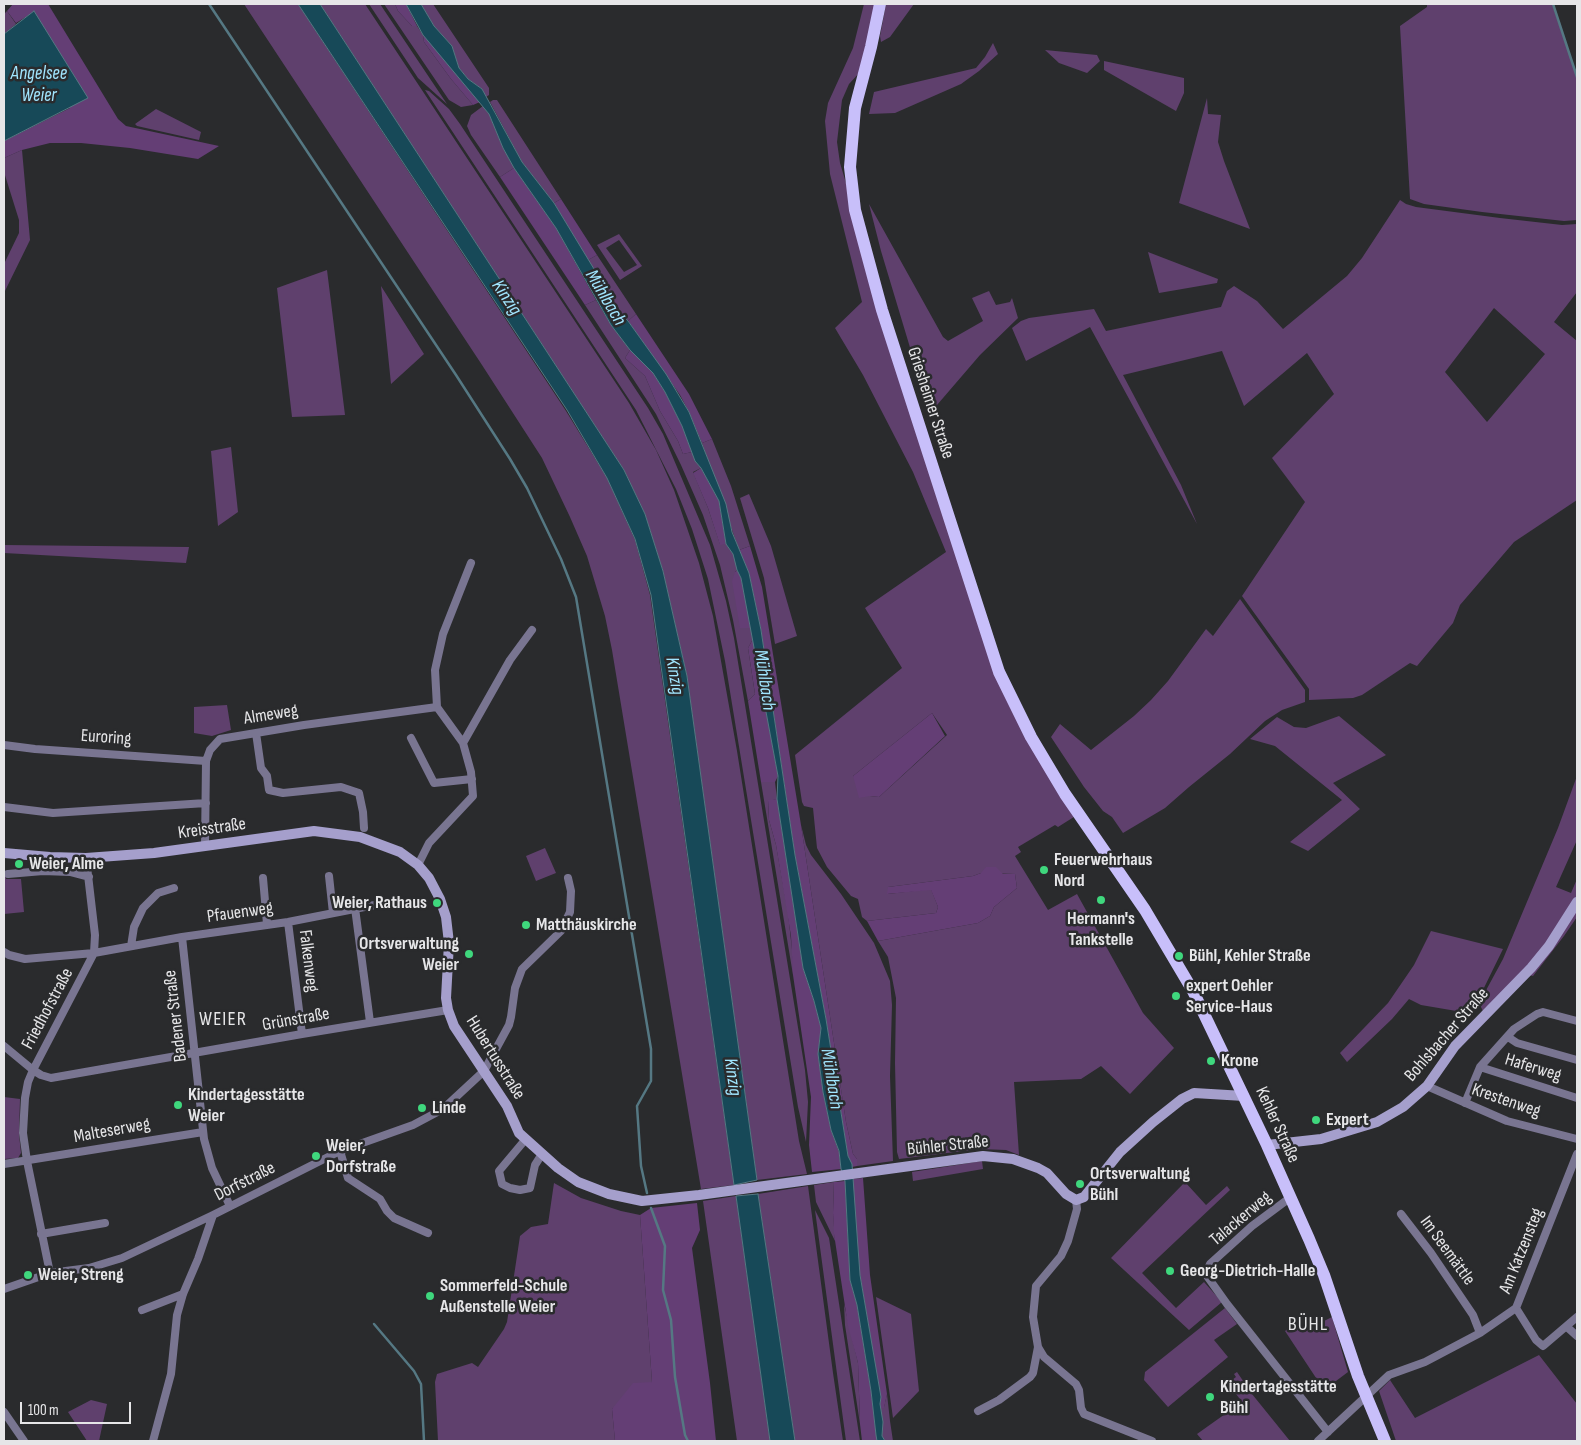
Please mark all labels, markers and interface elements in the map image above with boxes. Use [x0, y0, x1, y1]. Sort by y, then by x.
water label: Angelsee Weier [11, 63, 67, 107]
water label: Mühlbach [580, 266, 630, 330]
water label: Kinzig [486, 276, 526, 320]
street label: Griesheimer Straße [902, 344, 958, 462]
water label: Mühlbach [748, 648, 780, 712]
water label: Kinzig [660, 656, 688, 696]
street label: Almeweg [242, 700, 300, 730]
street label: Euroring [80, 725, 132, 751]
street label: Kreisstraße [177, 814, 247, 844]
place label: Feuerwehrhaus Nord [1054, 849, 1152, 892]
place label: Weier, Alme [29, 853, 104, 875]
marker: Weier, Alme [13, 858, 25, 870]
marker: Feuerwehrhaus Nord [1038, 864, 1050, 876]
place label: Weier, Rathaus [332, 892, 427, 914]
marker: Hermann's Tankstelle [1095, 894, 1107, 906]
marker: Weier, Rathaus [431, 897, 443, 909]
street label: Pfauenweg [206, 898, 274, 928]
place label: Hermann's Tankstelle [1067, 908, 1135, 951]
place label: Matthäuskirche [536, 914, 637, 936]
marker: Matthäuskirche [520, 919, 532, 931]
street label: Falkenweg [293, 929, 323, 993]
place label: Ortsverwaltung Weier [359, 933, 459, 976]
place label: Bühl, Kehler Straße [1189, 945, 1311, 967]
marker: Ortsverwaltung Weier [463, 948, 475, 960]
marker: Bühl, Kehler Straße [1173, 950, 1185, 962]
street label: Friedhofstraße [18, 965, 78, 1053]
street label: Badener Straße [160, 969, 192, 1063]
place label: expert Oehler Service-Haus [1186, 975, 1273, 1018]
street label: Bohlsbacher Straße [1400, 984, 1494, 1086]
marker: expert Oehler Service-Haus [1170, 990, 1182, 1002]
street label: Grünstraße [261, 1003, 331, 1037]
district label: WEIER [198, 1008, 248, 1032]
street label: Hubertusstraße [461, 1012, 529, 1104]
water label: Mühlbach [815, 1047, 847, 1111]
street label: Haferweg [1502, 1049, 1564, 1087]
place label: Krone [1221, 1050, 1259, 1072]
marker: Krone [1205, 1055, 1217, 1067]
water label: Kinzig [718, 1057, 746, 1097]
street label: Krestenweg [1469, 1079, 1543, 1123]
place label: Kindertagesstätte Weier [188, 1084, 305, 1126]
street label: Kehler Straße [1250, 1084, 1304, 1166]
place label: Linde [432, 1097, 466, 1119]
marker: Kindertagesstätte Weier [172, 1099, 184, 1111]
marker: Linde [416, 1102, 428, 1114]
place label: Expert [1326, 1109, 1369, 1131]
street label: Malteserweg [72, 1114, 152, 1148]
marker: Expert [1310, 1114, 1322, 1126]
street label: Bühler Straße [906, 1131, 990, 1161]
place label: Weier, Dorfstraße [326, 1135, 396, 1178]
marker: Weier, Dorfstraße [310, 1150, 322, 1162]
street label: Dorfstraße [211, 1158, 279, 1206]
place label: Ortsverwaltung Bühl [1090, 1163, 1190, 1206]
marker: Ortsverwaltung Bühl [1074, 1178, 1086, 1190]
street label: Talackerweg [1206, 1187, 1276, 1251]
street label: Am Katzensteg [1495, 1205, 1549, 1297]
street label: Im Seemättle [1415, 1212, 1479, 1290]
place label: Georg-Dietrich-Halle [1180, 1260, 1315, 1282]
place label: Weier, Streng [38, 1264, 124, 1286]
marker: Georg-Dietrich-Halle [1164, 1265, 1176, 1277]
marker: Weier, Streng [22, 1269, 34, 1281]
place label: Sommerfeld-Schule Außenstelle Weier [440, 1275, 568, 1318]
marker: Sommerfeld-Schule Außenstelle Weier [424, 1290, 436, 1302]
district label: BÜHL [1287, 1313, 1329, 1337]
place label: Kindertagesstätte Bühl [1220, 1376, 1337, 1418]
marker: Kindertagesstätte Bühl [1204, 1391, 1216, 1403]
scale bar [22, 1392, 134, 1424]
text: 100 m [28, 1401, 59, 1420]

